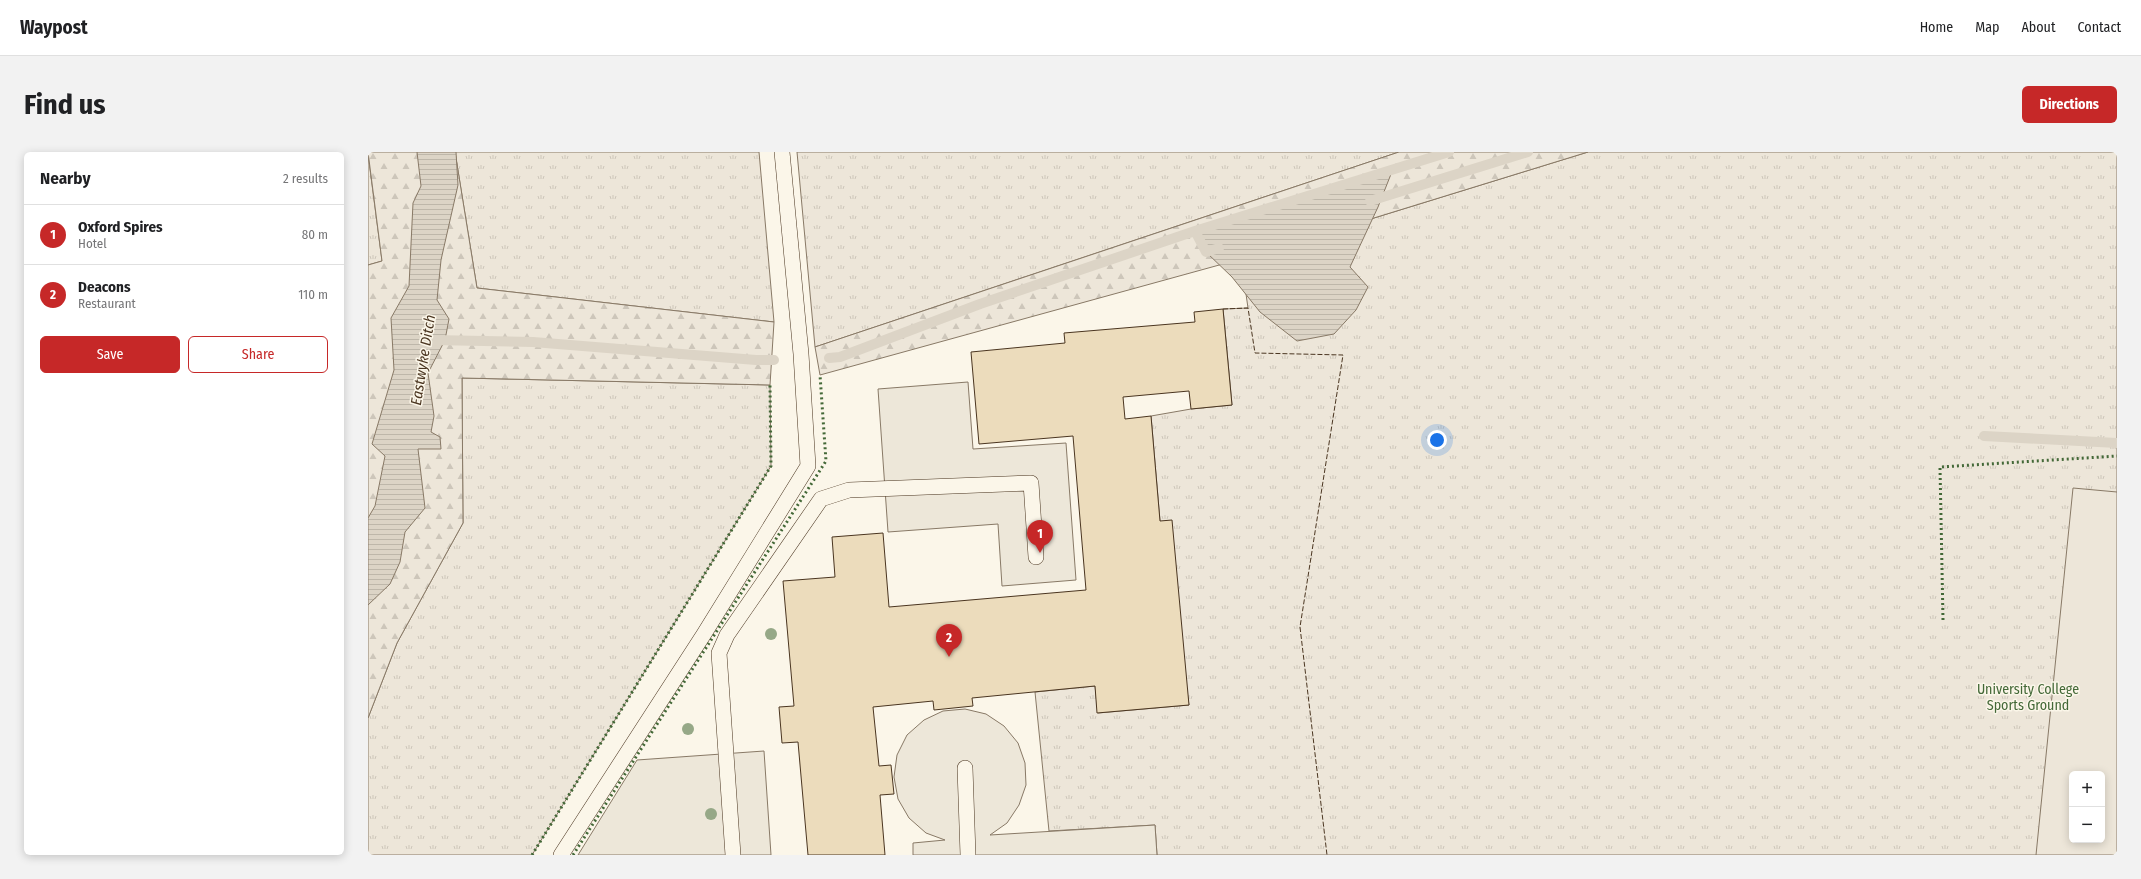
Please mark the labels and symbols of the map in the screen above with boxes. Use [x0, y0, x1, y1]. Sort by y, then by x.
water label: Eastwyke Ditch [407, 313, 439, 407]
your location [1427, 430, 1447, 450]
pin: 1 [1027, 520, 1053, 553]
pin: 2 [936, 624, 962, 657]
park label: University College Sports Ground [1977, 681, 2079, 714]

